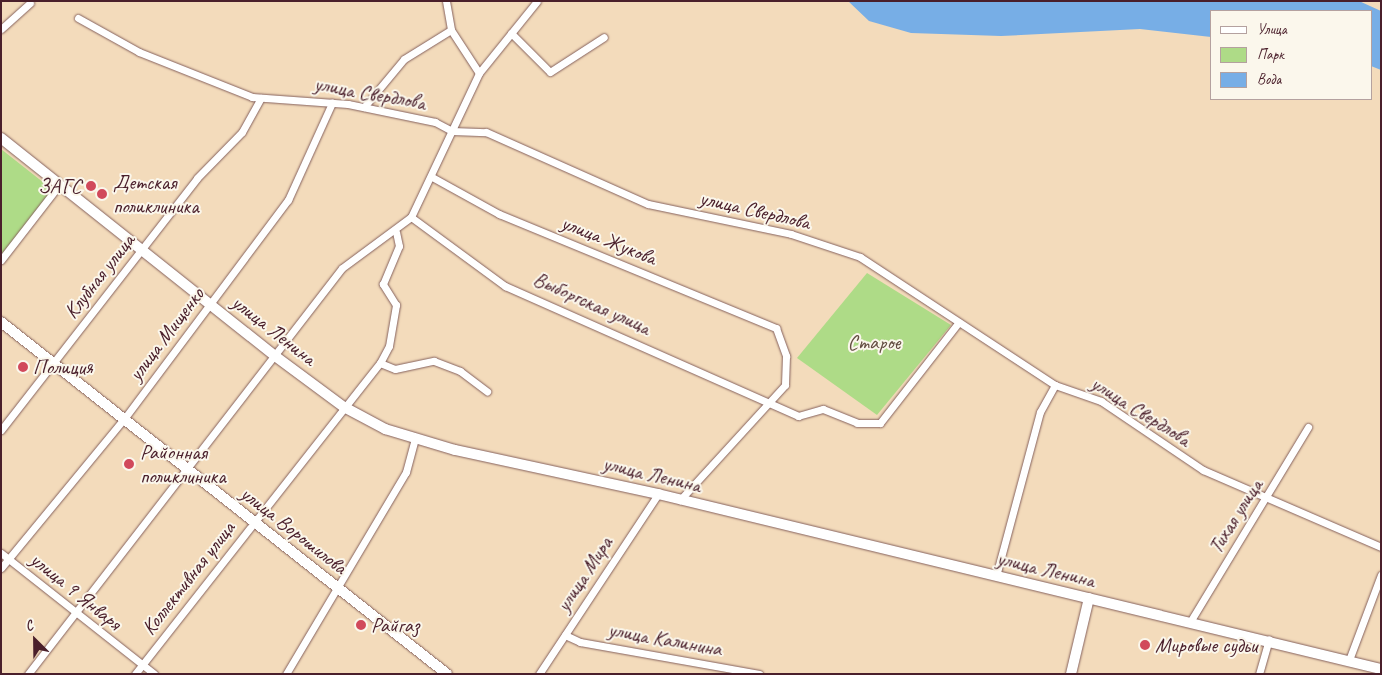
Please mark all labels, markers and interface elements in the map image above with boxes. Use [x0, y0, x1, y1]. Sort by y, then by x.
legend [1210, 10, 1372, 100]
text: Улица [1257, 20, 1287, 39]
text: Парк [1257, 45, 1284, 64]
text: Вода [1257, 70, 1281, 89]
street label: улица Свердлова [313, 71, 427, 115]
place label: Детская поликлиника [113, 169, 199, 219]
place label: ЗАГС [38, 173, 81, 199]
marker: ЗАГС [85, 180, 97, 192]
street label: улица Свердлова [698, 185, 812, 235]
marker: Детская поликлиника [95, 187, 109, 201]
street label: улица Жукова [558, 210, 660, 270]
street label: Клубная улица [58, 229, 140, 323]
street label: Выборгская улица [530, 266, 654, 340]
street label: улица Мищенко [123, 283, 209, 385]
street label: улица Ленина [227, 289, 321, 371]
park label: Старое [848, 329, 900, 355]
place label: Полиция [33, 354, 93, 380]
marker: Полиция [17, 361, 29, 373]
street label: улица Свердлова [1087, 371, 1195, 451]
place label: Районная поликлиника [140, 439, 226, 489]
street label: улица Ленина [601, 451, 703, 497]
marker: Районная поликлиника [122, 457, 136, 471]
street label: Тихая улица [1202, 474, 1268, 558]
street label: улица Ворошилова [236, 481, 352, 579]
street label: Коллективная улица [135, 516, 241, 640]
street label: улица Мира [550, 532, 618, 616]
street label: улица Ленина [995, 546, 1097, 592]
street label: улица 9 Января [25, 547, 127, 635]
place label: Райгаз [371, 612, 419, 638]
north arrow [10, 615, 60, 665]
text: С [22, 617, 35, 635]
street label: улица Калинина [606, 617, 724, 661]
marker: Райгаз [355, 619, 367, 631]
place label: Мировые судьи [1155, 632, 1259, 658]
marker: Мировые судьи [1139, 639, 1151, 651]

